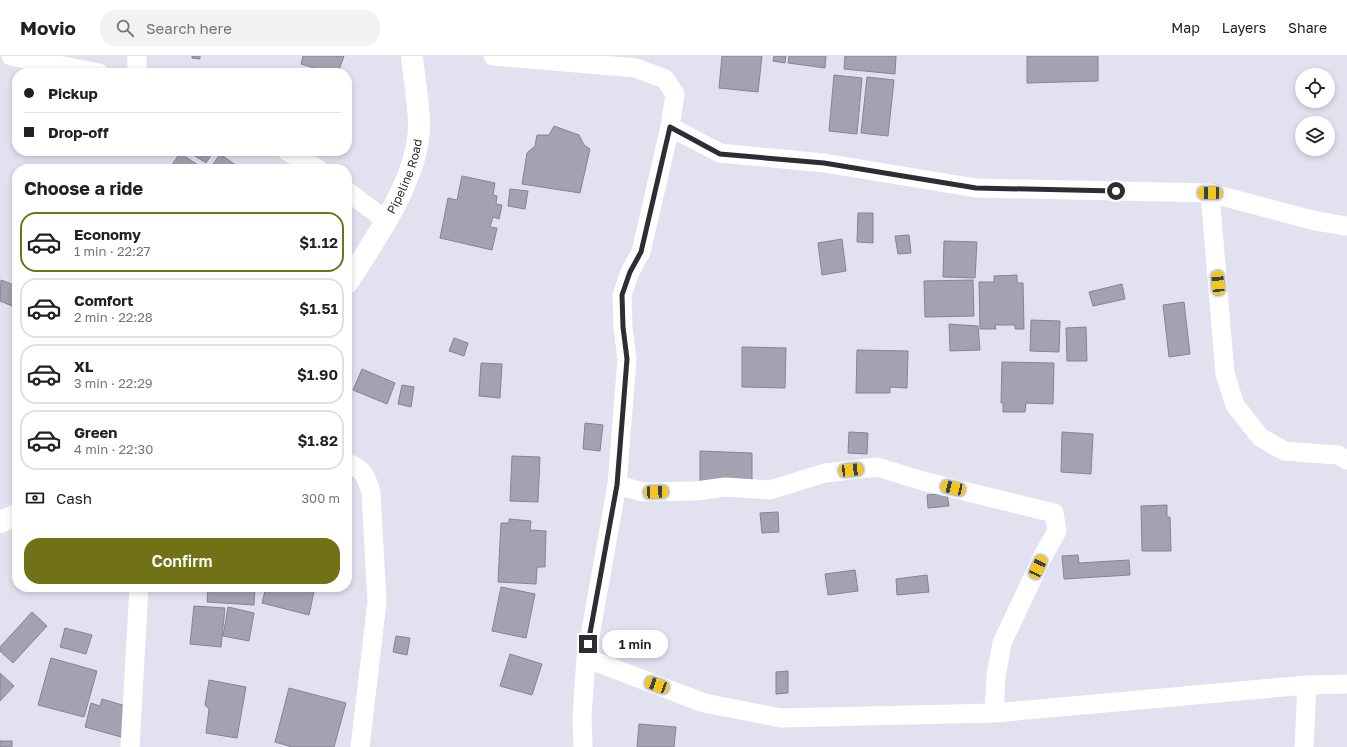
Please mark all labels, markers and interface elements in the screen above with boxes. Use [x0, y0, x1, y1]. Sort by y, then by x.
search box [100, 10, 380, 46]
text: Movio [20, 16, 76, 39]
icon: search [114, 17, 136, 39]
text: Search here [146, 19, 232, 37]
text: Map [1171, 19, 1200, 36]
text: Layers [1222, 19, 1266, 36]
text: Share [1288, 19, 1327, 36]
map controls [1295, 68, 1335, 156]
button: locate [1295, 68, 1335, 108]
text: Pickup [48, 84, 98, 102]
button: layers [1295, 116, 1335, 156]
text: Drop-off [48, 123, 108, 141]
street label: Pipeline Road [383, 138, 425, 216]
text: Choose a ride [24, 177, 143, 199]
route start [1107, 182, 1125, 200]
car [1198, 187, 1222, 199]
icon: car [26, 224, 62, 260]
text: Economy [74, 225, 141, 243]
text: $1.12 [299, 233, 338, 251]
text: 1 min · 22:27 [74, 243, 150, 259]
car [1211, 271, 1225, 295]
icon: car [26, 290, 62, 326]
text: Comfort [74, 291, 133, 309]
text: $1.51 [299, 299, 338, 317]
text: 2 min · 22:28 [74, 309, 153, 325]
icon: car [26, 356, 62, 392]
text: XL [74, 357, 93, 375]
text: $1.90 [297, 365, 338, 383]
text: 3 min · 22:29 [74, 375, 153, 391]
icon: car [26, 422, 62, 458]
text: Green [74, 423, 117, 441]
text: $1.82 [297, 431, 338, 449]
text: 4 min · 22:30 [74, 441, 153, 457]
car [838, 463, 864, 477]
car [940, 479, 966, 497]
car [644, 486, 668, 498]
icon: cash [24, 487, 46, 509]
text: Cash [56, 489, 92, 507]
text: 300 m [302, 490, 340, 506]
button: Confirm [24, 538, 340, 584]
car [1027, 554, 1049, 580]
callout: 1 min [602, 630, 668, 658]
route end [579, 635, 597, 653]
text: 1 min [619, 636, 651, 652]
car [644, 675, 670, 695]

